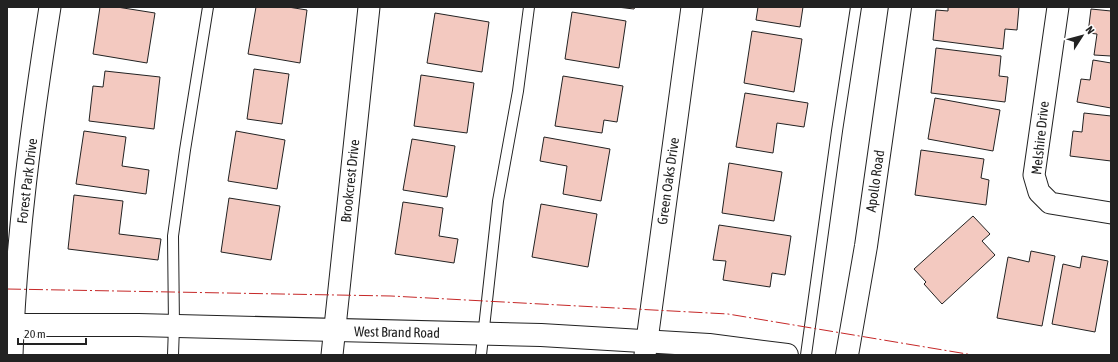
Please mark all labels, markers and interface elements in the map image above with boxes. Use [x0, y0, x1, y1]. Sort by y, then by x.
north arrow [1062, 16, 1102, 56]
text: N [1083, 24, 1097, 36]
street label: Melshire Drive [1028, 100, 1052, 176]
street label: Green Oaks Drive [654, 136, 682, 226]
street label: Forest Park Drive [14, 137, 40, 225]
street label: Brookcrest Drive [338, 139, 362, 223]
street label: Apollo Road [863, 149, 887, 213]
scale bar [18, 320, 86, 346]
street label: West Brand Road [354, 323, 440, 341]
text: 20 m [24, 327, 46, 341]

